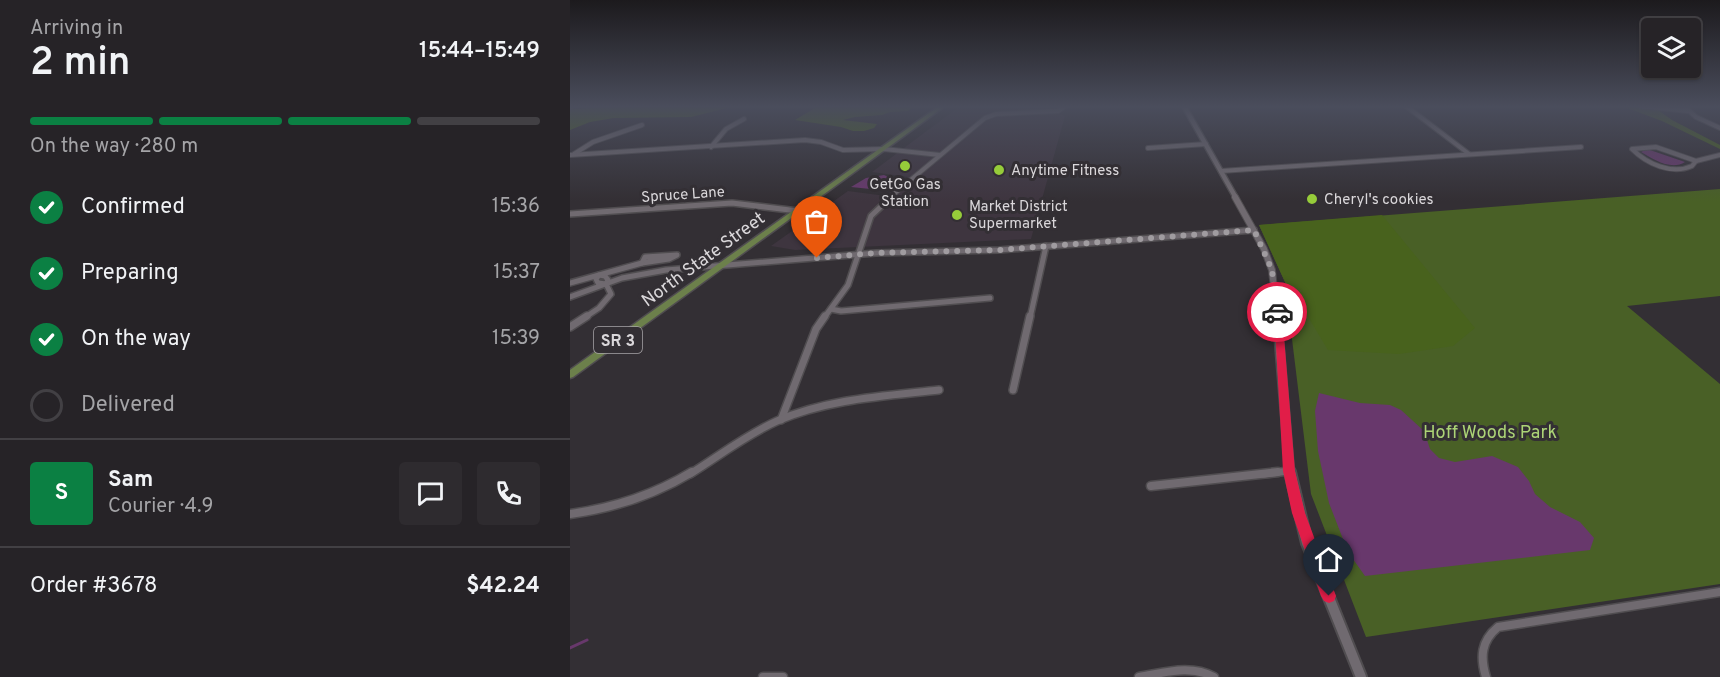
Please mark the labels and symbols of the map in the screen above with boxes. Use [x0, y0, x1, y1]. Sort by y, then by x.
marker: GetGo Gas Station [898, 159, 912, 173]
place label: Anytime Fitness [1011, 162, 1119, 181]
marker: Anytime Fitness [992, 163, 1006, 177]
place label: GetGo Gas Station [869, 176, 941, 212]
street label: Spruce Lane [641, 183, 726, 208]
place label: Cheryl's cookies [1324, 191, 1434, 210]
marker: Cheryl's cookies [1305, 192, 1319, 206]
pin [791, 196, 842, 258]
place label: Market District Supermarket [969, 198, 1068, 234]
street label: North State Street [638, 208, 770, 313]
marker: Market District Supermarket [950, 208, 964, 222]
courier [1247, 282, 1307, 342]
road number: SR 3 [594, 327, 642, 353]
park label: Hoff Woods Park [1423, 422, 1557, 445]
pin [1303, 534, 1354, 596]

